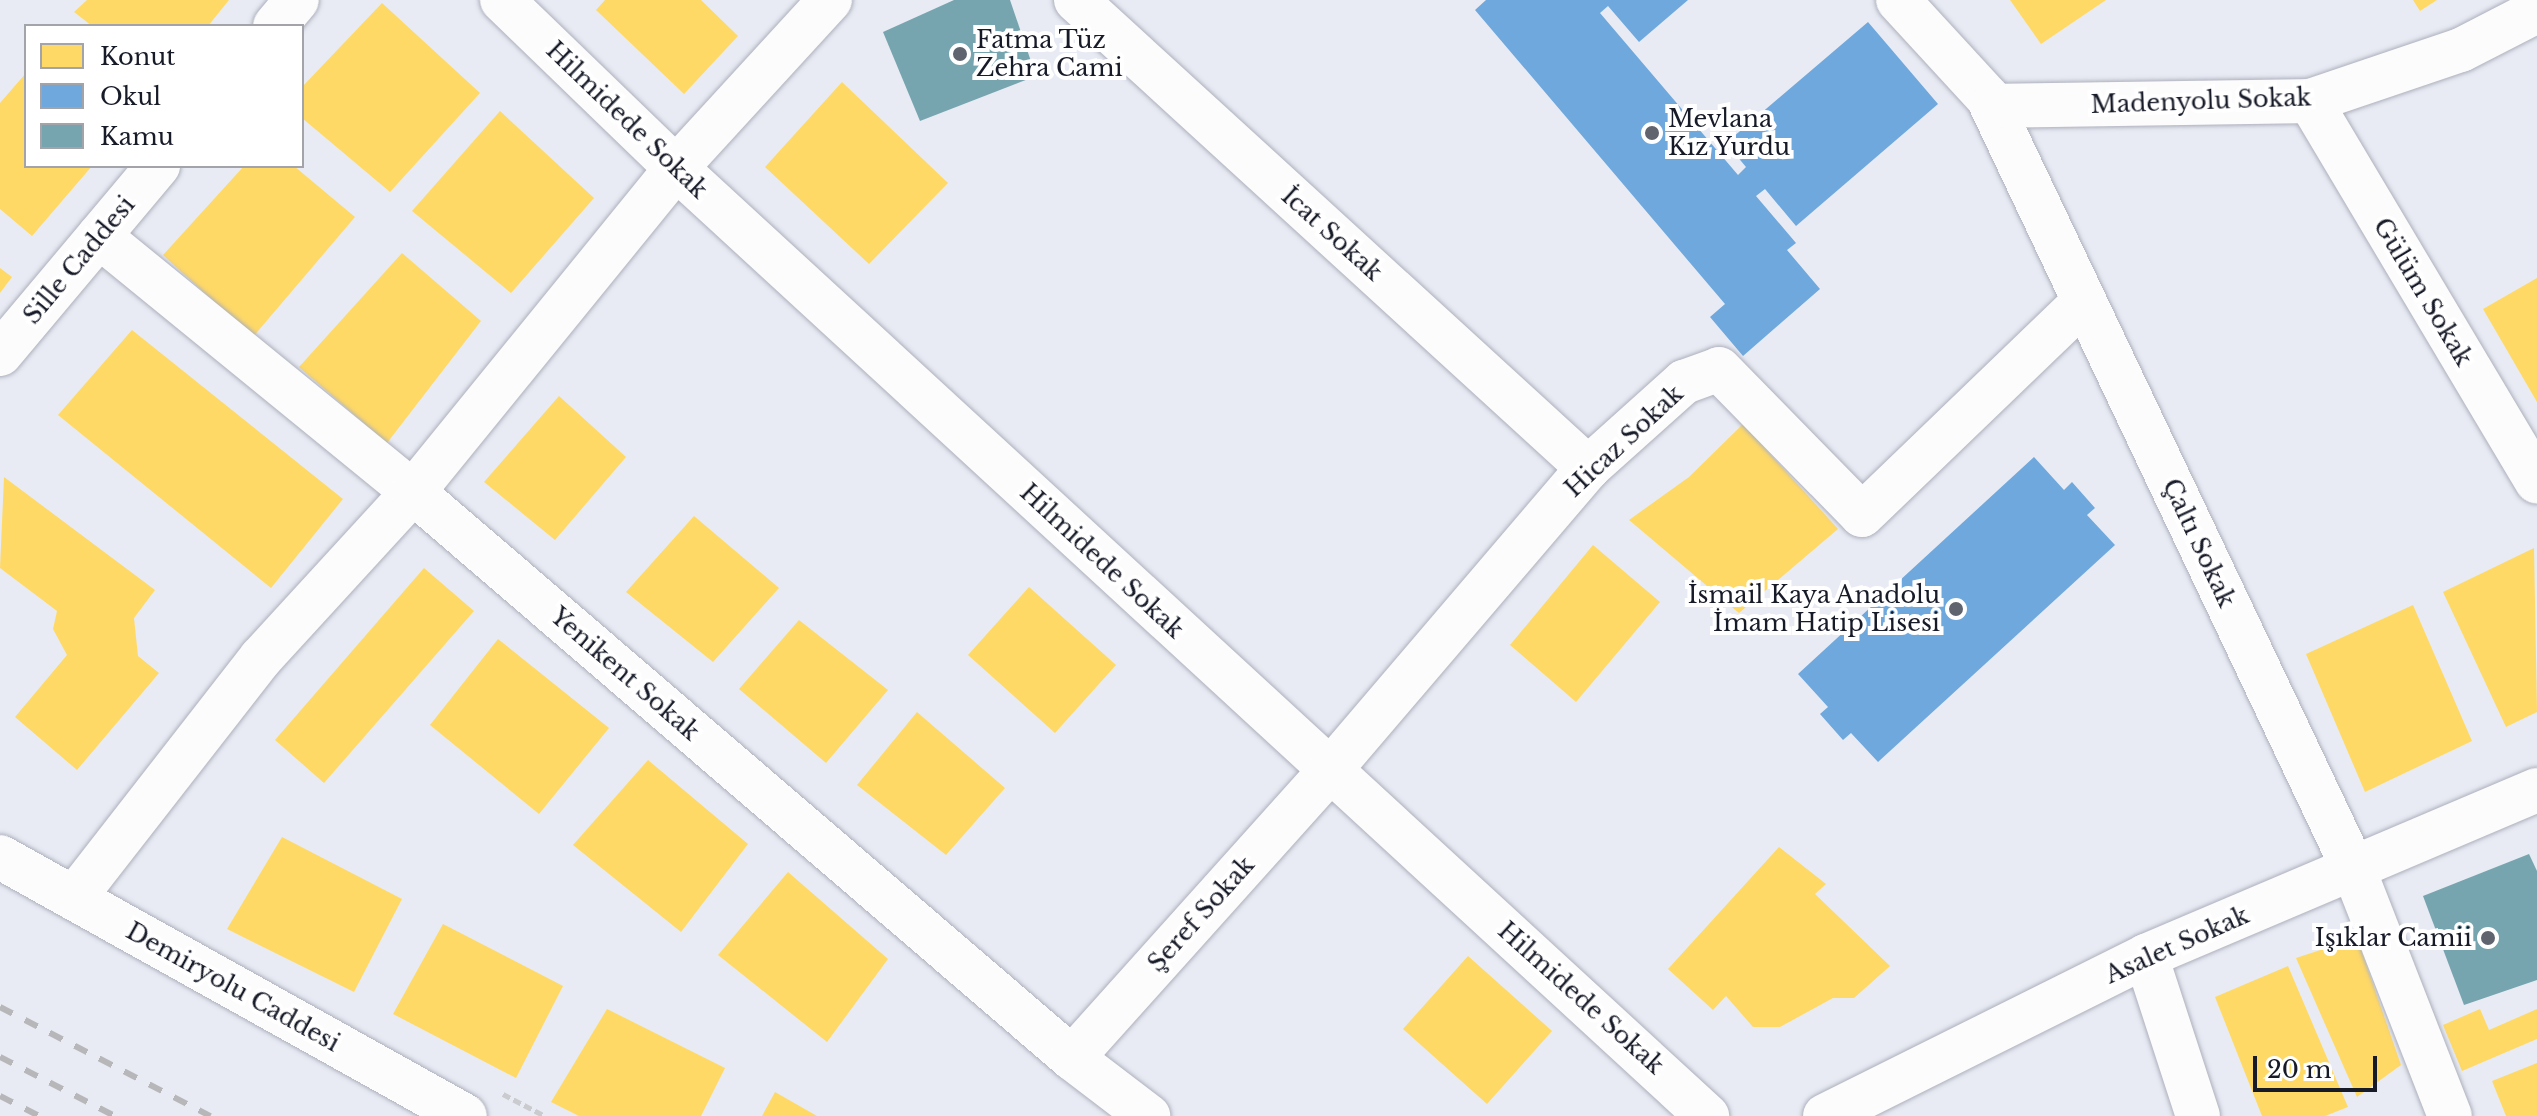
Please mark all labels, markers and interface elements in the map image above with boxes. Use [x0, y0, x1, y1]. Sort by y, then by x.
legend [24, 24, 304, 168]
place label: Fatma Tüz Zehra Cami [976, 26, 1123, 82]
street label: Hilmidede Sokak [540, 36, 714, 204]
text: Konut [100, 42, 175, 71]
marker: Fatma Tüz Zehra Cami [951, 45, 969, 63]
text: Okul [100, 82, 161, 111]
street label: Madenyolu Sokak [2090, 83, 2312, 119]
place label: Mevlana Kız Yurdu [1668, 105, 1791, 161]
text: Kamu [100, 122, 174, 151]
marker: Mevlana Kız Yurdu [1643, 124, 1661, 142]
street label: İcat Sokak [1276, 181, 1388, 287]
street label: Sille Caddesi [17, 190, 141, 330]
street label: Gülüm Sokak [2368, 213, 2478, 371]
street label: Hicaz Sokak [1559, 379, 1689, 503]
street label: Çaltı Sokak [2157, 474, 2241, 612]
street label: Hilmidede Sokak [1014, 478, 1190, 644]
place label: İsmail Kaya Anadolu İmam Hatip Lisesi [1686, 581, 1940, 637]
marker: İsmail Kaya Anadolu İmam Hatip Lisesi [1947, 600, 1965, 618]
street label: Yenikent Sokak [545, 602, 705, 746]
street label: Şeref Sokak [1142, 850, 1260, 978]
street label: Asalet Sokak [2101, 900, 2253, 990]
street label: Demiryolu Caddesi [121, 916, 345, 1058]
street label: Hilmidede Sokak [1492, 916, 1670, 1080]
place label: Işıklar Camii [2314, 924, 2472, 952]
marker: Işıklar Camii [2479, 929, 2497, 947]
scale bar [2257, 1040, 2381, 1090]
text: 20 m [2267, 1055, 2332, 1084]

